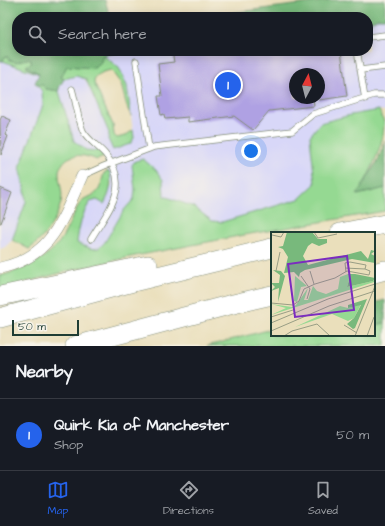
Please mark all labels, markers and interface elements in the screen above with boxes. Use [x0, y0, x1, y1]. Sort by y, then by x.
search box [12, 12, 373, 56]
icon: search [26, 23, 48, 45]
text: Search here [58, 24, 147, 45]
north arrow [289, 68, 325, 104]
pin: 1 [215, 70, 241, 100]
your location [241, 141, 261, 161]
inset map [271, 232, 375, 336]
scale bar [12, 318, 79, 337]
text: 50 m [18, 319, 46, 334]
text: Nearby [16, 360, 73, 384]
text: Quirk Kia of Manchester [54, 415, 229, 436]
text: 1 [28, 426, 30, 444]
text: 50 m [336, 426, 369, 444]
text: Shop [54, 436, 83, 454]
tab: Map [47, 479, 69, 518]
tab: Directions [163, 479, 214, 518]
tab: Saved [308, 479, 338, 518]

